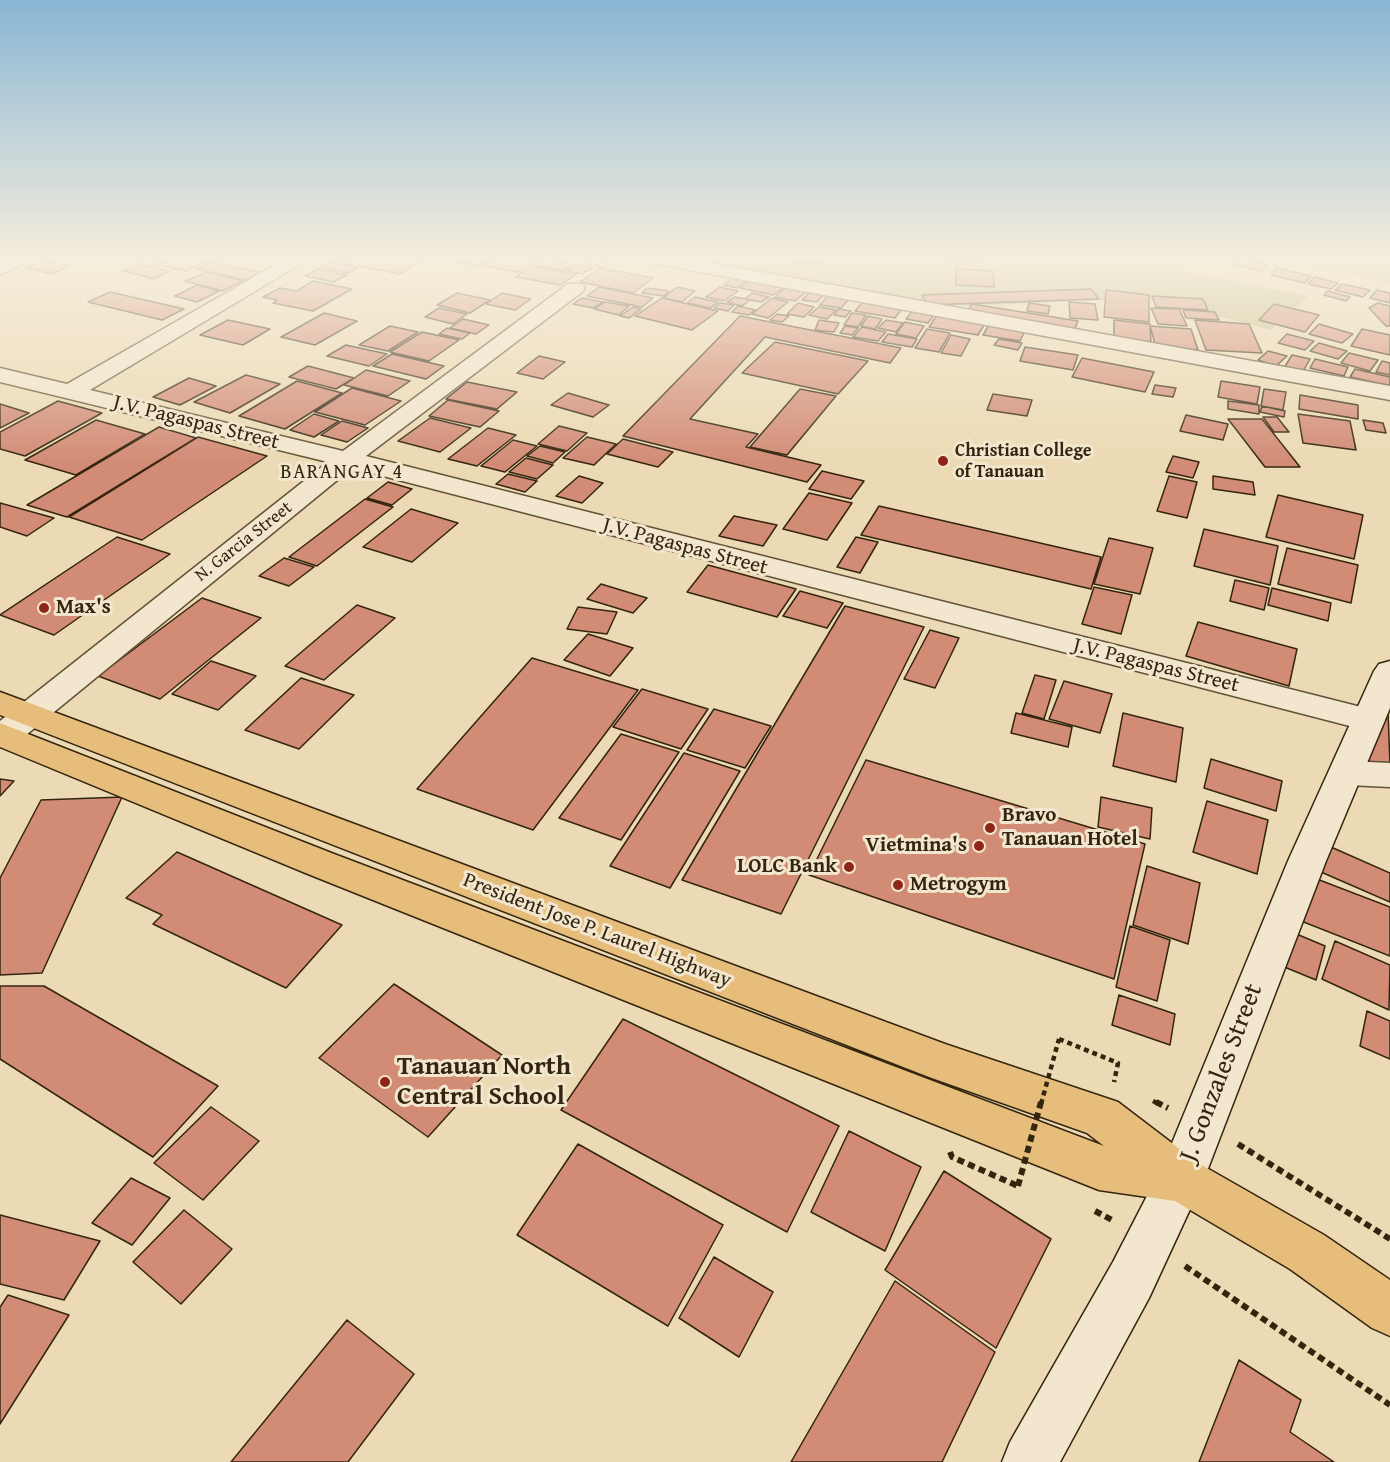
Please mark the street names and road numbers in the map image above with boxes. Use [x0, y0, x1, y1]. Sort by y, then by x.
street label: J.V. Pagaspas Street [111, 390, 281, 456]
street label: N. Garcia Street [191, 497, 297, 587]
street label: J.V. Pagaspas Street [600, 513, 770, 581]
street label: J.V. Pagaspas Street [1071, 633, 1241, 699]
street label: President Jose P. Laurel Highway [459, 868, 735, 994]
street label: J. Gonzales Street [1174, 979, 1270, 1167]

